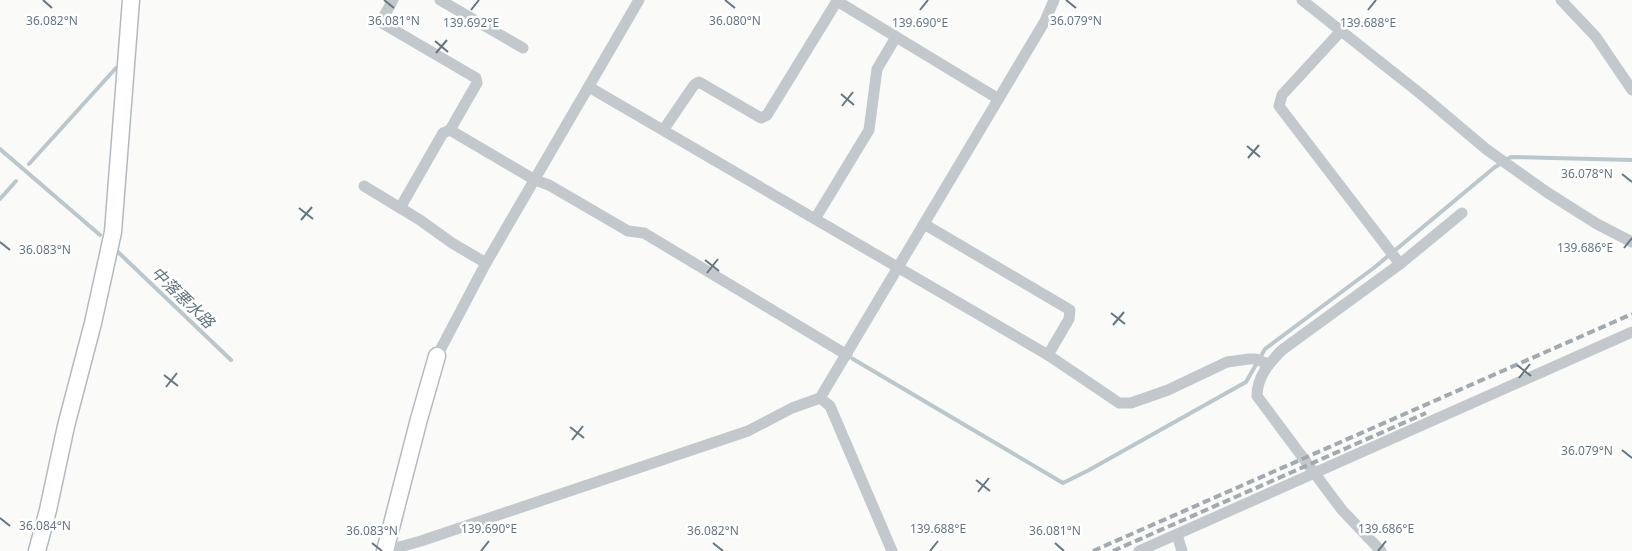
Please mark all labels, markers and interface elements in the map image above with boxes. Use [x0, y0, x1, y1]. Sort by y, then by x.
text: 36.082°N [26, 12, 78, 29]
text: 36.081°N [368, 12, 420, 29]
text: 36.080°N [709, 12, 761, 29]
text: 36.079°N [1050, 12, 1102, 29]
text: 139.692°E [443, 14, 499, 31]
text: 139.690°E [892, 14, 948, 31]
text: 139.688°E [1340, 14, 1396, 31]
text: 36.078°N [1561, 165, 1613, 182]
text: 139.686°E [1557, 239, 1613, 256]
text: 36.083°N [19, 241, 71, 258]
water label: 中落悪水路 [147, 261, 221, 334]
text: 36.079°N [1561, 442, 1613, 459]
text: 36.084°N [19, 517, 71, 534]
text: 139.690°E [461, 520, 517, 537]
text: 139.688°E [910, 520, 966, 537]
text: 139.686°E [1358, 520, 1414, 537]
text: 36.083°N [346, 522, 398, 539]
text: 36.082°N [687, 522, 739, 539]
text: 36.081°N [1029, 522, 1081, 539]

